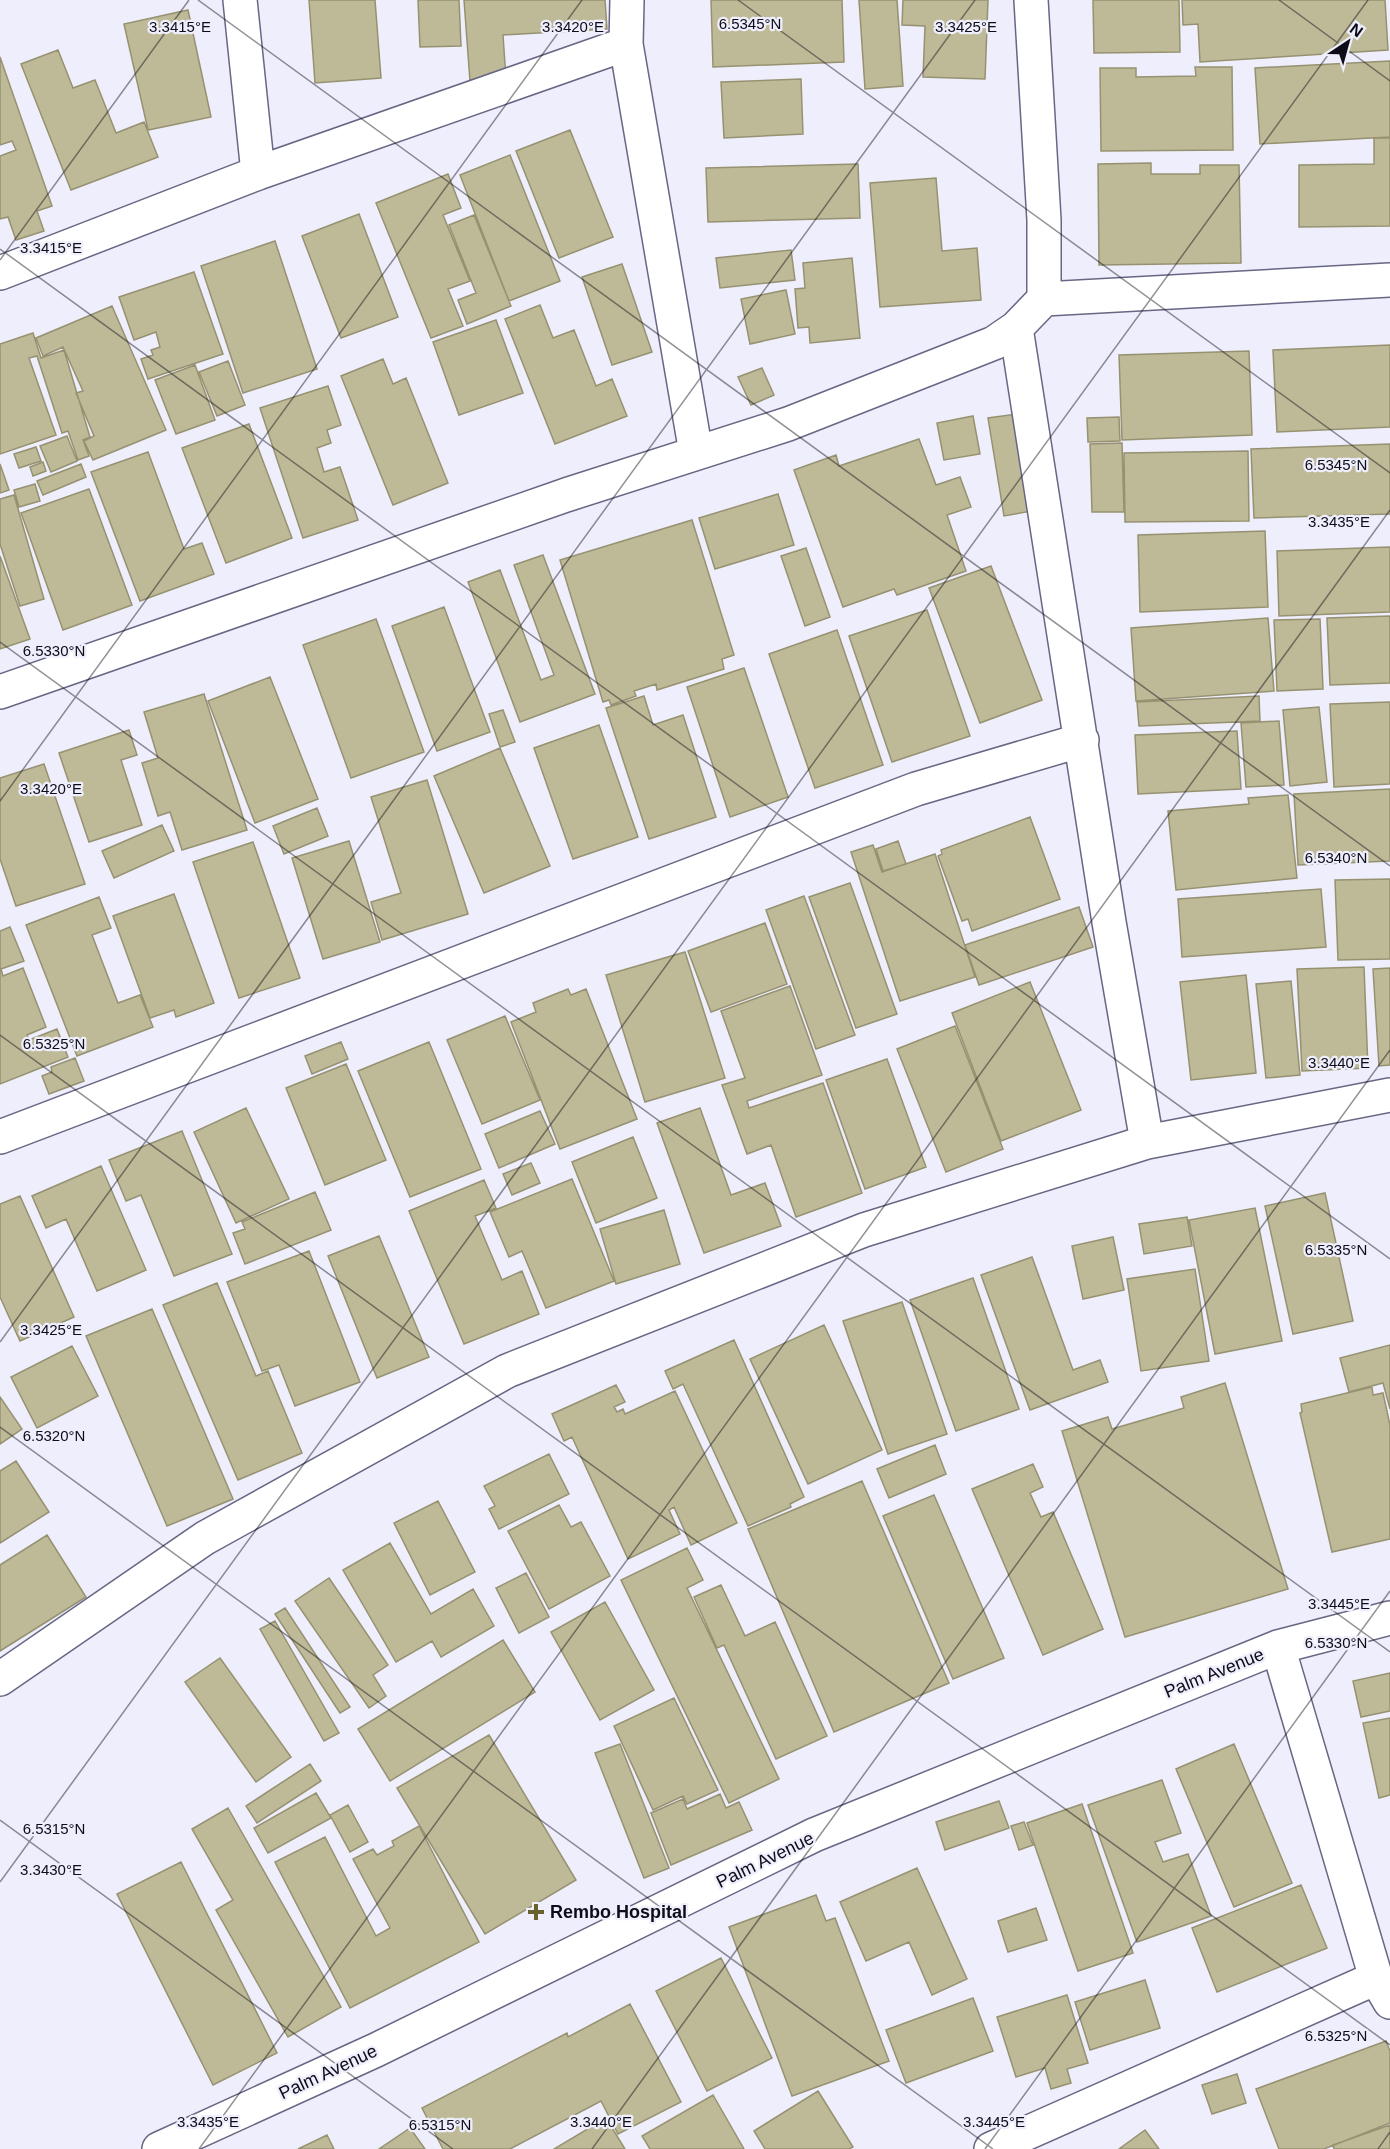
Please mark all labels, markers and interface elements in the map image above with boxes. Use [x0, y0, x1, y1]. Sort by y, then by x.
north arrow [1318, 12, 1378, 72]
text: 6.5345°N [719, 15, 781, 32]
text: 3.3415°E [149, 18, 211, 35]
text: 3.3420°E [542, 18, 604, 35]
text: 3.3425°E [935, 18, 997, 35]
text: N [1347, 20, 1366, 41]
text: 3.3415°E [20, 239, 82, 256]
text: 6.5345°N [1305, 456, 1367, 473]
text: 3.3435°E [1308, 513, 1370, 530]
text: 6.5330°N [23, 642, 85, 659]
text: 3.3420°E [20, 780, 82, 797]
text: 6.5340°N [1305, 849, 1367, 866]
text: 6.5325°N [23, 1035, 85, 1052]
text: 3.3440°E [1308, 1054, 1370, 1071]
text: 6.5335°N [1305, 1241, 1367, 1258]
text: 3.3425°E [20, 1321, 82, 1338]
text: 6.5320°N [23, 1427, 85, 1444]
text: 3.3445°E [1308, 1595, 1370, 1612]
text: 6.5330°N [1305, 1634, 1367, 1651]
street label: Palm Avenue [1161, 1644, 1267, 1702]
text: 6.5315°N [23, 1820, 85, 1837]
street label: Palm Avenue [713, 1828, 817, 1892]
text: 3.3430°E [20, 1861, 82, 1878]
place label: Rembo Hospital [550, 1902, 687, 1922]
marker: Rembo Hospital [527, 1903, 545, 1921]
text: 6.5325°N [1305, 2027, 1367, 2044]
street label: Palm Avenue [276, 2041, 380, 2103]
text: 3.3435°E [177, 2113, 239, 2130]
text: 3.3440°E [570, 2113, 632, 2130]
text: 3.3445°E [963, 2113, 1025, 2130]
text: 6.5315°N [409, 2116, 471, 2133]

